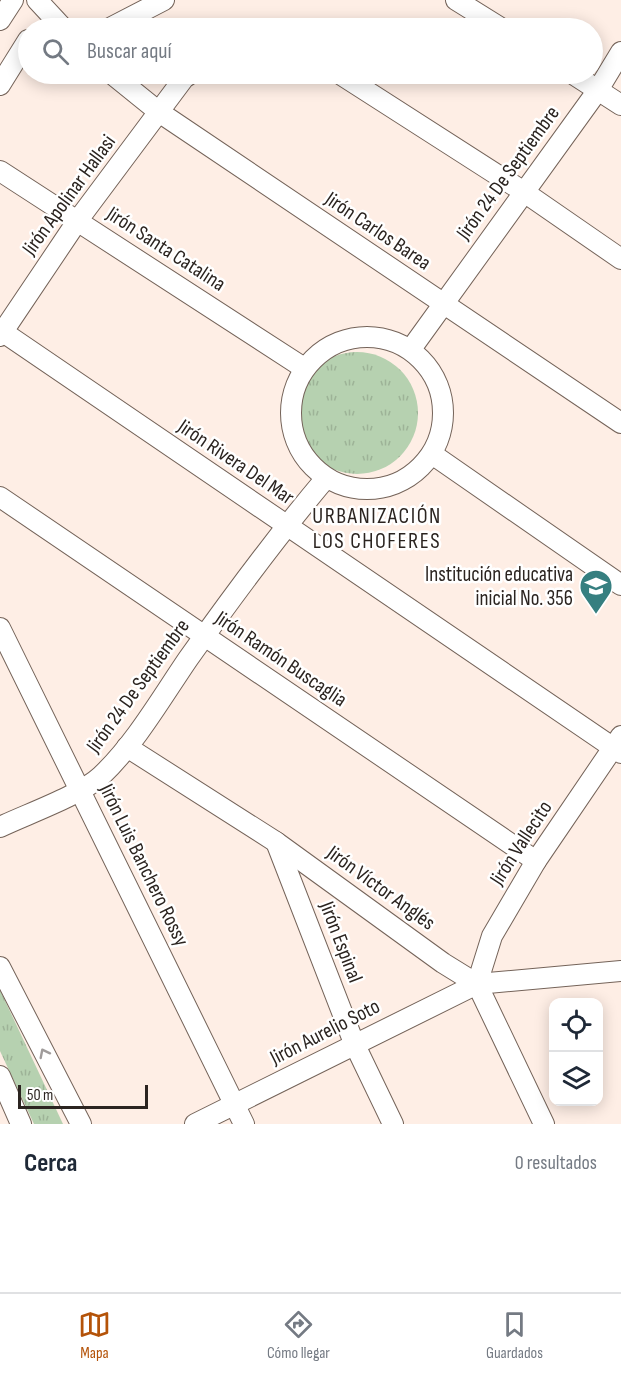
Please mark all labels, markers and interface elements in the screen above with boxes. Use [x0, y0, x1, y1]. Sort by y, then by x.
search box [18, 18, 603, 84]
icon: search [39, 35, 72, 68]
text: Buscar aquí [87, 38, 172, 65]
street label: Jirón 24 De Septiembre [451, 101, 565, 245]
street label: Jirón Apolinar Hallasi [16, 130, 121, 261]
street label: Jirón Carlos Barea [320, 186, 436, 275]
street label: Jirón Santa Catalina [101, 201, 230, 297]
street label: Jirón Rivera Del Mar [172, 413, 299, 510]
district label: URBANIZACIÓN LOS CHOFERES [312, 503, 442, 555]
place label: Institución educativa inicial No. 356 [425, 562, 573, 611]
school or university icon: Institución educativa inicial No. 356 [578, 568, 614, 615]
street label: Jirón Ramón Buscaglia [210, 605, 352, 712]
street label: Jirón 24 De Septiembre [81, 614, 195, 758]
street label: Jirón Luis Banchero Rossy [93, 779, 194, 950]
street label: Jirón Vallecito [484, 796, 557, 891]
street label: Jirón Víctor Anglés [321, 840, 440, 936]
street label: Jirón Espinal [314, 897, 368, 986]
street label: Jirón Aurelio Soto [265, 994, 384, 1071]
map controls [549, 998, 603, 1106]
button: locate [549, 998, 603, 1052]
one-way arrow [40, 1049, 51, 1060]
button: layers [549, 1052, 603, 1106]
scale bar [18, 1082, 148, 1110]
text: 50 m [27, 1086, 53, 1105]
text: Cerca [24, 1148, 77, 1179]
text: 0 resultados [515, 1151, 597, 1175]
tab: Mapa [78, 1308, 111, 1363]
tab: Cómo llegar [267, 1308, 330, 1363]
tab: Guardados [486, 1308, 543, 1363]

